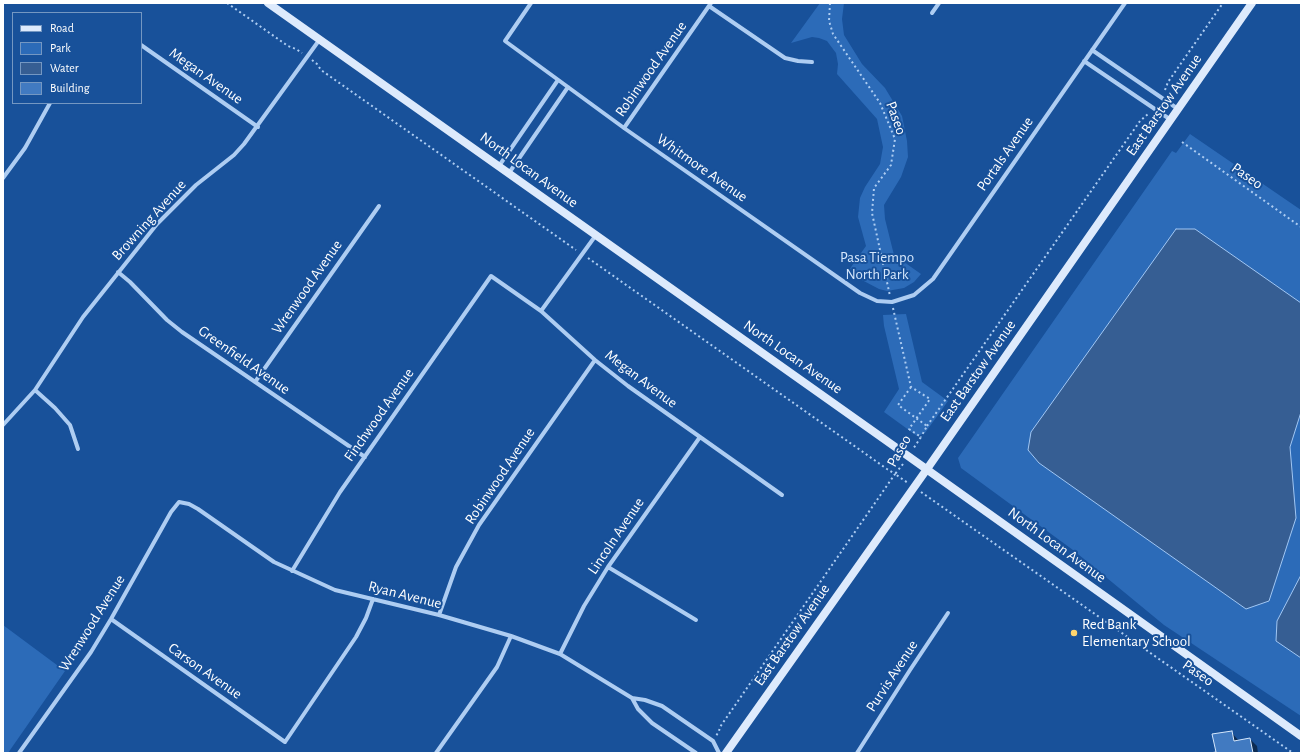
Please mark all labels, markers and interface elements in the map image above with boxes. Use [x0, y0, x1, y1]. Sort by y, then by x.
legend [12, 12, 142, 104]
street label: Robinwood Avenue [611, 18, 691, 120]
text: Road [50, 22, 74, 34]
text: Park [50, 42, 71, 54]
street label: Megan Avenue [166, 44, 246, 108]
street label: East Barstow Avenue [1122, 51, 1206, 159]
text: Water [50, 62, 79, 74]
text: Building [50, 82, 90, 94]
street label: Paseo [882, 99, 910, 137]
street label: Portals Avenue [973, 113, 1037, 195]
street label: North Locan Avenue [476, 128, 582, 212]
street label: Whitmore Avenue [653, 130, 751, 206]
street label: Paseo [1228, 159, 1266, 193]
street label: Browning Avenue [108, 176, 190, 264]
street label: Wrenwood Avenue [268, 237, 346, 337]
park label: Pasa Tiempo North Park [840, 248, 914, 283]
street label: North Locan Avenue [740, 316, 846, 398]
street label: East Barstow Avenue [936, 317, 1020, 425]
street label: Greenfield Avenue [195, 322, 293, 398]
street label: Megan Avenue [601, 346, 681, 412]
street label: Finchwood Avenue [340, 365, 418, 465]
street label: Robinwood Avenue [461, 424, 539, 528]
street label: Paseo [883, 432, 915, 470]
street label: Lincoln Avenue [584, 494, 648, 578]
street label: North Locan Avenue [1004, 503, 1110, 587]
street label: Wrenwood Avenue [55, 571, 129, 675]
street label: Ryan Avenue [366, 577, 444, 613]
street label: East Barstow Avenue [750, 581, 834, 689]
place label: Red Bank Elementary School [1082, 615, 1191, 650]
marker: Red Bank Elementary School [1069, 628, 1079, 638]
street label: Purvis Avenue [862, 637, 922, 715]
street label: Carson Avenue [165, 639, 245, 703]
street label: Paseo [1179, 656, 1217, 690]

